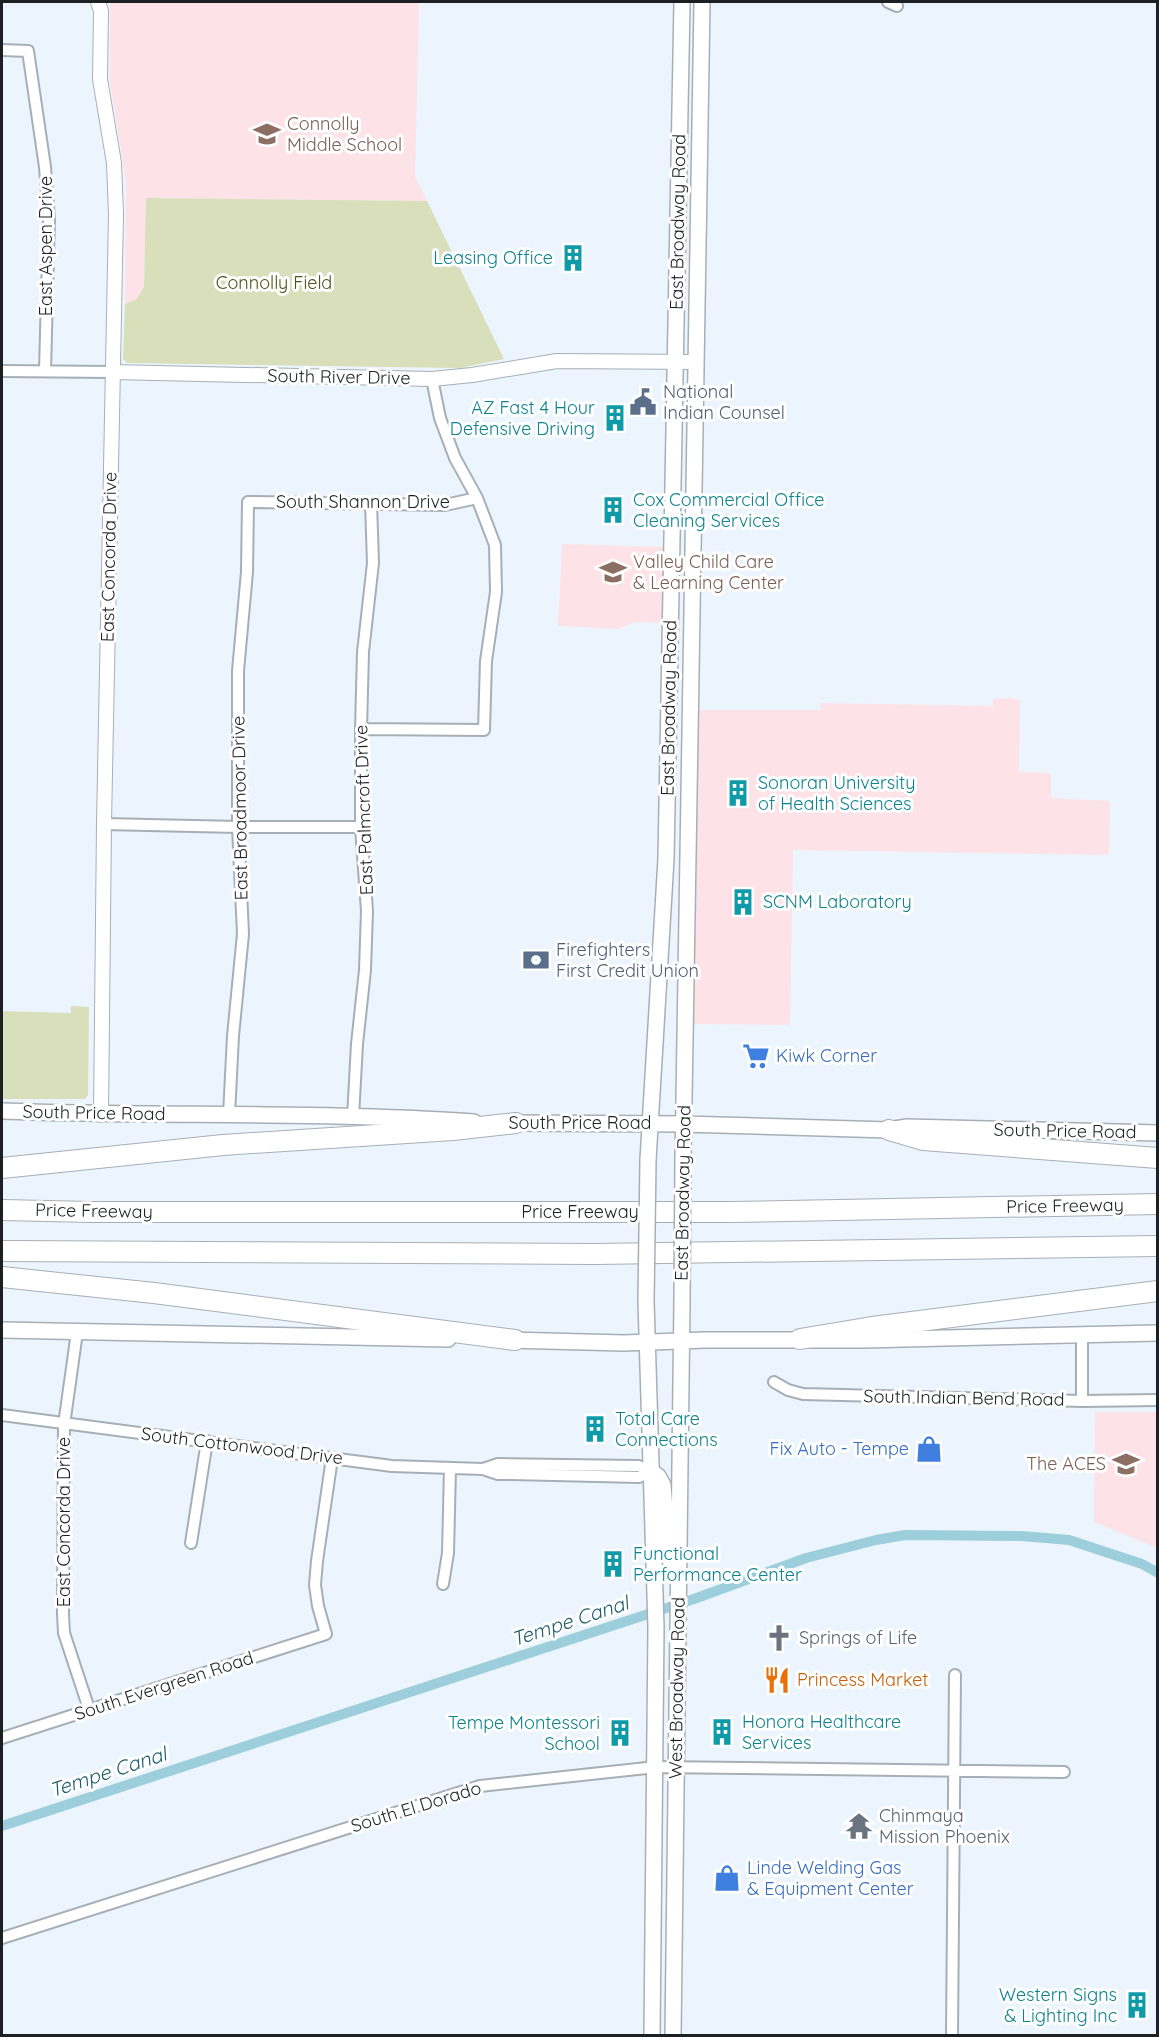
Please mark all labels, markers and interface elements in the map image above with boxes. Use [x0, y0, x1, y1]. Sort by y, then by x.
place label: Connolly Middle School [287, 112, 402, 156]
school or university icon: Connolly Middle School [252, 119, 282, 149]
street label: East Broadway Road [664, 134, 691, 310]
street label: East Aspen Drive [34, 176, 57, 316]
building icon: Leasing Office [558, 243, 588, 273]
place label: Leasing Office [433, 246, 553, 269]
park label: Connolly Field [216, 271, 332, 294]
street label: South River Drive [267, 364, 411, 389]
place label: National Indian Counsel [663, 380, 785, 424]
public building icon: National Indian Counsel [628, 387, 658, 417]
place label: AZ Fast 4 Hour Defensive Driving [450, 396, 595, 440]
building icon: AZ Fast 4 Hour Defensive Driving [600, 403, 630, 433]
street label: East Concorda Drive [96, 472, 121, 642]
place label: Cox Commercial Office Cleaning Services [633, 488, 824, 532]
street label: South Shannon Drive [276, 490, 450, 513]
building icon: Cox Commercial Office Cleaning Services [598, 495, 628, 525]
place label: Valley Child Care & Learning Center [633, 550, 784, 594]
school or university icon: Valley Child Care & Learning Center [598, 557, 628, 587]
street label: East Broadway Road [655, 620, 682, 796]
street label: East Broadmoor Drive [226, 715, 253, 901]
street label: East Palmcroft Drive [349, 725, 378, 896]
place label: Sonoran University of Health Sciences [758, 771, 915, 815]
building icon: Sonoran University of Health Sciences [723, 778, 753, 808]
building icon: SCNM Laboratory [728, 887, 758, 917]
place label: SCNM Laboratory [763, 890, 912, 913]
place label: Firefighters First Credit Union [556, 938, 699, 982]
bank icon: Firefighters First Credit Union [521, 945, 551, 975]
supermarket icon: Kiwk Corner [741, 1041, 771, 1071]
place label: Kiwk Corner [776, 1044, 877, 1067]
street label: South Price Road [22, 1100, 166, 1125]
street label: East Broadway Road [669, 1105, 696, 1281]
street label: South Price Road [508, 1111, 652, 1134]
street label: South Price Road [993, 1118, 1137, 1143]
street label: Price Freeway [1006, 1193, 1124, 1218]
street label: Price Freeway [35, 1198, 153, 1223]
street label: Price Freeway [521, 1200, 639, 1223]
street label: South Indian Bend Road [863, 1384, 1065, 1411]
place label: Total Care Connections [615, 1407, 718, 1451]
building icon: Total Care Connections [580, 1414, 610, 1444]
street label: South Cottonwood Drive [140, 1422, 344, 1469]
shop icon: Fix Auto - Tempe [914, 1434, 944, 1464]
street label: East Concorda Drive [52, 1437, 75, 1607]
place label: Fix Auto - Tempe [770, 1437, 909, 1460]
school or university icon: The ACES [1111, 1449, 1141, 1479]
place label: The ACES [1026, 1452, 1106, 1475]
place label: Functional Performance Center [633, 1542, 802, 1586]
building icon: Functional Performance Center [598, 1549, 628, 1579]
water label: Tempe Canal [508, 1589, 634, 1651]
street label: West Broadway Road [663, 1597, 690, 1779]
church icon: Springs of Life [764, 1623, 794, 1653]
place label: Springs of Life [799, 1626, 917, 1649]
street label: South Evergreen Road [71, 1646, 256, 1725]
restaurant icon: Princess Market [762, 1665, 792, 1695]
place label: Princess Market [797, 1668, 928, 1691]
place label: Honora Healthcare Services [742, 1710, 901, 1754]
place label: Tempe Montessori School [448, 1711, 600, 1755]
building icon: Honora Healthcare Services [707, 1717, 737, 1747]
building icon: Tempe Montessori School [605, 1718, 635, 1748]
water label: Tempe Canal [46, 1740, 172, 1802]
street label: South El Dorado [348, 1776, 484, 1837]
place label: Chinmaya Mission Phoenix [879, 1804, 1010, 1848]
temple icon: Chinmaya Mission Phoenix [844, 1811, 874, 1841]
place label: Linde Welding Gas & Equipment Center [747, 1856, 914, 1900]
shop icon: Linde Welding Gas & Equipment Center [712, 1863, 742, 1893]
place label: Western Signs & Lighting Inc [999, 1983, 1117, 2027]
building icon: Western Signs & Lighting Inc [1122, 1990, 1152, 2020]

